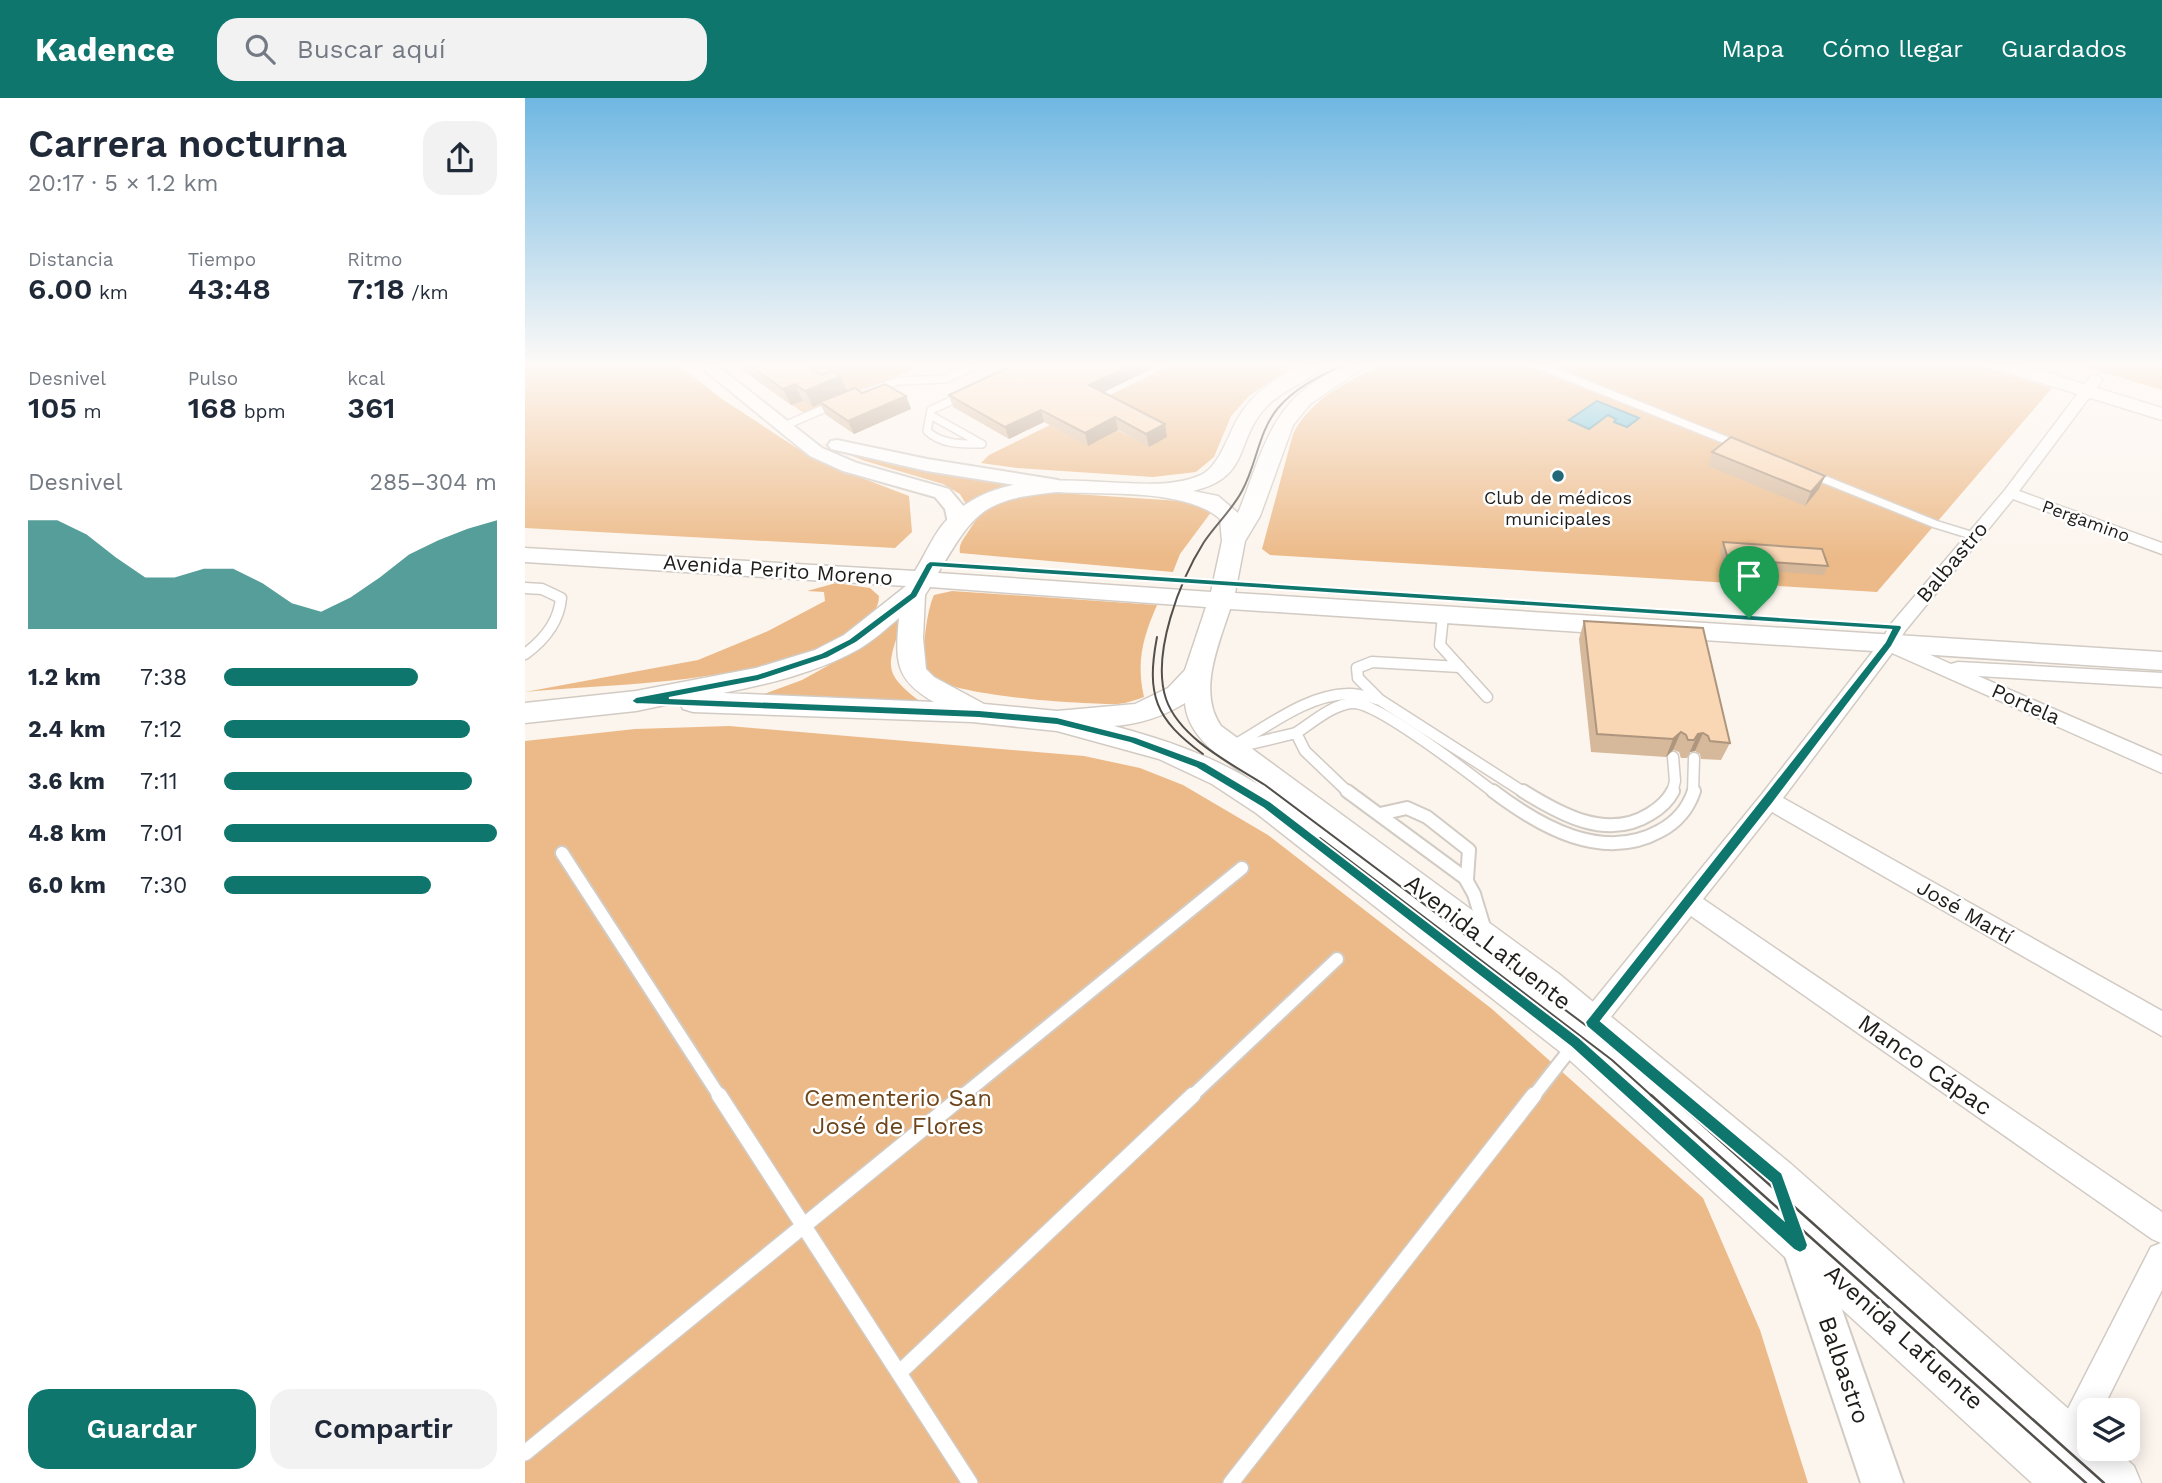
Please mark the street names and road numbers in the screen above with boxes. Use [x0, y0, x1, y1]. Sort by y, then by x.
street label: Pergamino [2039, 495, 2133, 546]
street label: Balbastro [1911, 516, 1993, 607]
street label: Avenida Perito Moreno [662, 549, 894, 590]
street label: Portela [1988, 677, 2064, 730]
street label: Avenida Lafuente [1399, 868, 1577, 1016]
street label: José Martí [1913, 874, 2018, 949]
street label: Manco Cápac [1853, 1009, 1997, 1121]
street label: Avenida Lafuente [1819, 1259, 1989, 1415]
street label: Balbastro [1813, 1313, 1875, 1427]

